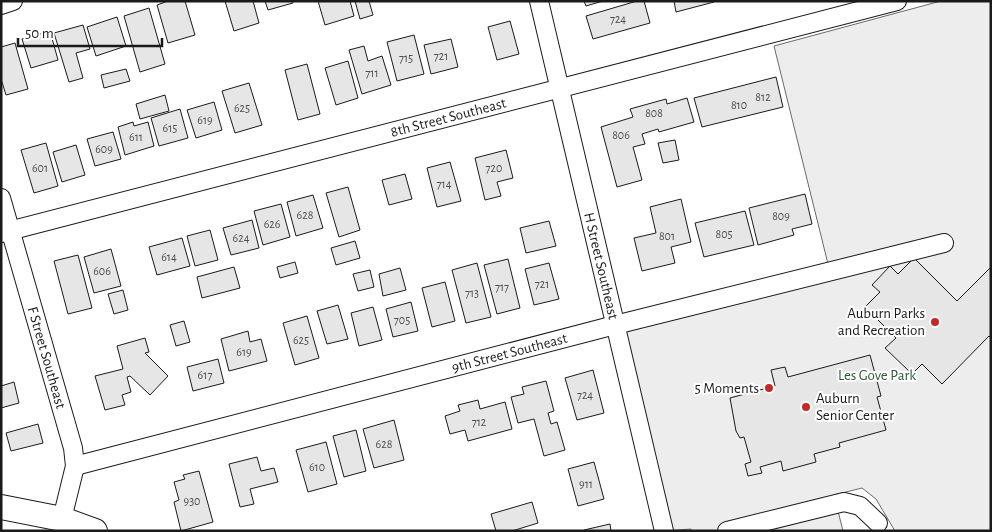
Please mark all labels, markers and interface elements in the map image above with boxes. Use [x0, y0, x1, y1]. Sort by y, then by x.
house number: 724 [610, 13, 626, 25]
scale bar [18, 15, 161, 47]
text: 50 m [25, 26, 54, 41]
house number: 721 [434, 50, 448, 62]
house number: 715 [399, 52, 413, 64]
house number: 711 [365, 67, 379, 79]
house number: 812 [755, 91, 771, 103]
street label: 8th Street Southeast [389, 95, 508, 140]
house number: 810 [731, 99, 747, 111]
house number: 625 [234, 102, 250, 114]
house number: 808 [645, 107, 663, 119]
house number: 619 [197, 114, 213, 126]
house number: 615 [163, 122, 177, 134]
house number: 806 [612, 129, 630, 141]
house number: 611 [129, 131, 143, 143]
house number: 609 [95, 143, 113, 155]
house number: 601 [32, 162, 48, 174]
house number: 720 [486, 162, 502, 174]
house number: 714 [437, 178, 452, 190]
house number: 628 [297, 209, 314, 221]
house number: 809 [772, 210, 790, 222]
street label: H Street Southeast [581, 211, 621, 321]
house number: 626 [264, 218, 281, 230]
house number: 805 [715, 228, 733, 240]
house number: 801 [659, 230, 675, 242]
house number: 624 [233, 232, 250, 244]
house number: 614 [161, 251, 177, 263]
house number: 606 [93, 265, 111, 277]
house number: 721 [535, 278, 549, 290]
house number: 717 [495, 281, 509, 293]
house number: 713 [465, 287, 479, 299]
street label: F Street Southeast [25, 305, 68, 411]
place label: Auburn Parks and Recreation [838, 306, 925, 338]
house number: 705 [394, 314, 410, 326]
marker: Auburn Parks and Recreation [929, 316, 941, 328]
street label: 9th Street Southeast [450, 331, 569, 375]
house number: 625 [293, 334, 309, 346]
house number: 619 [236, 346, 252, 358]
park label: Les Gove Park [838, 368, 916, 383]
house number: 617 [198, 369, 212, 381]
place label: 5 Moments [695, 381, 759, 396]
marker: 5 Moments [763, 382, 775, 394]
house number: 724 [577, 389, 593, 401]
place label: Auburn Senior Center [816, 391, 894, 423]
marker: Auburn Senior Center [800, 401, 812, 413]
house number: 712 [472, 416, 487, 428]
house number: 628 [376, 438, 393, 450]
house number: 610 [309, 461, 325, 473]
house number: 911 [579, 478, 593, 490]
house number: 930 [184, 495, 200, 507]

